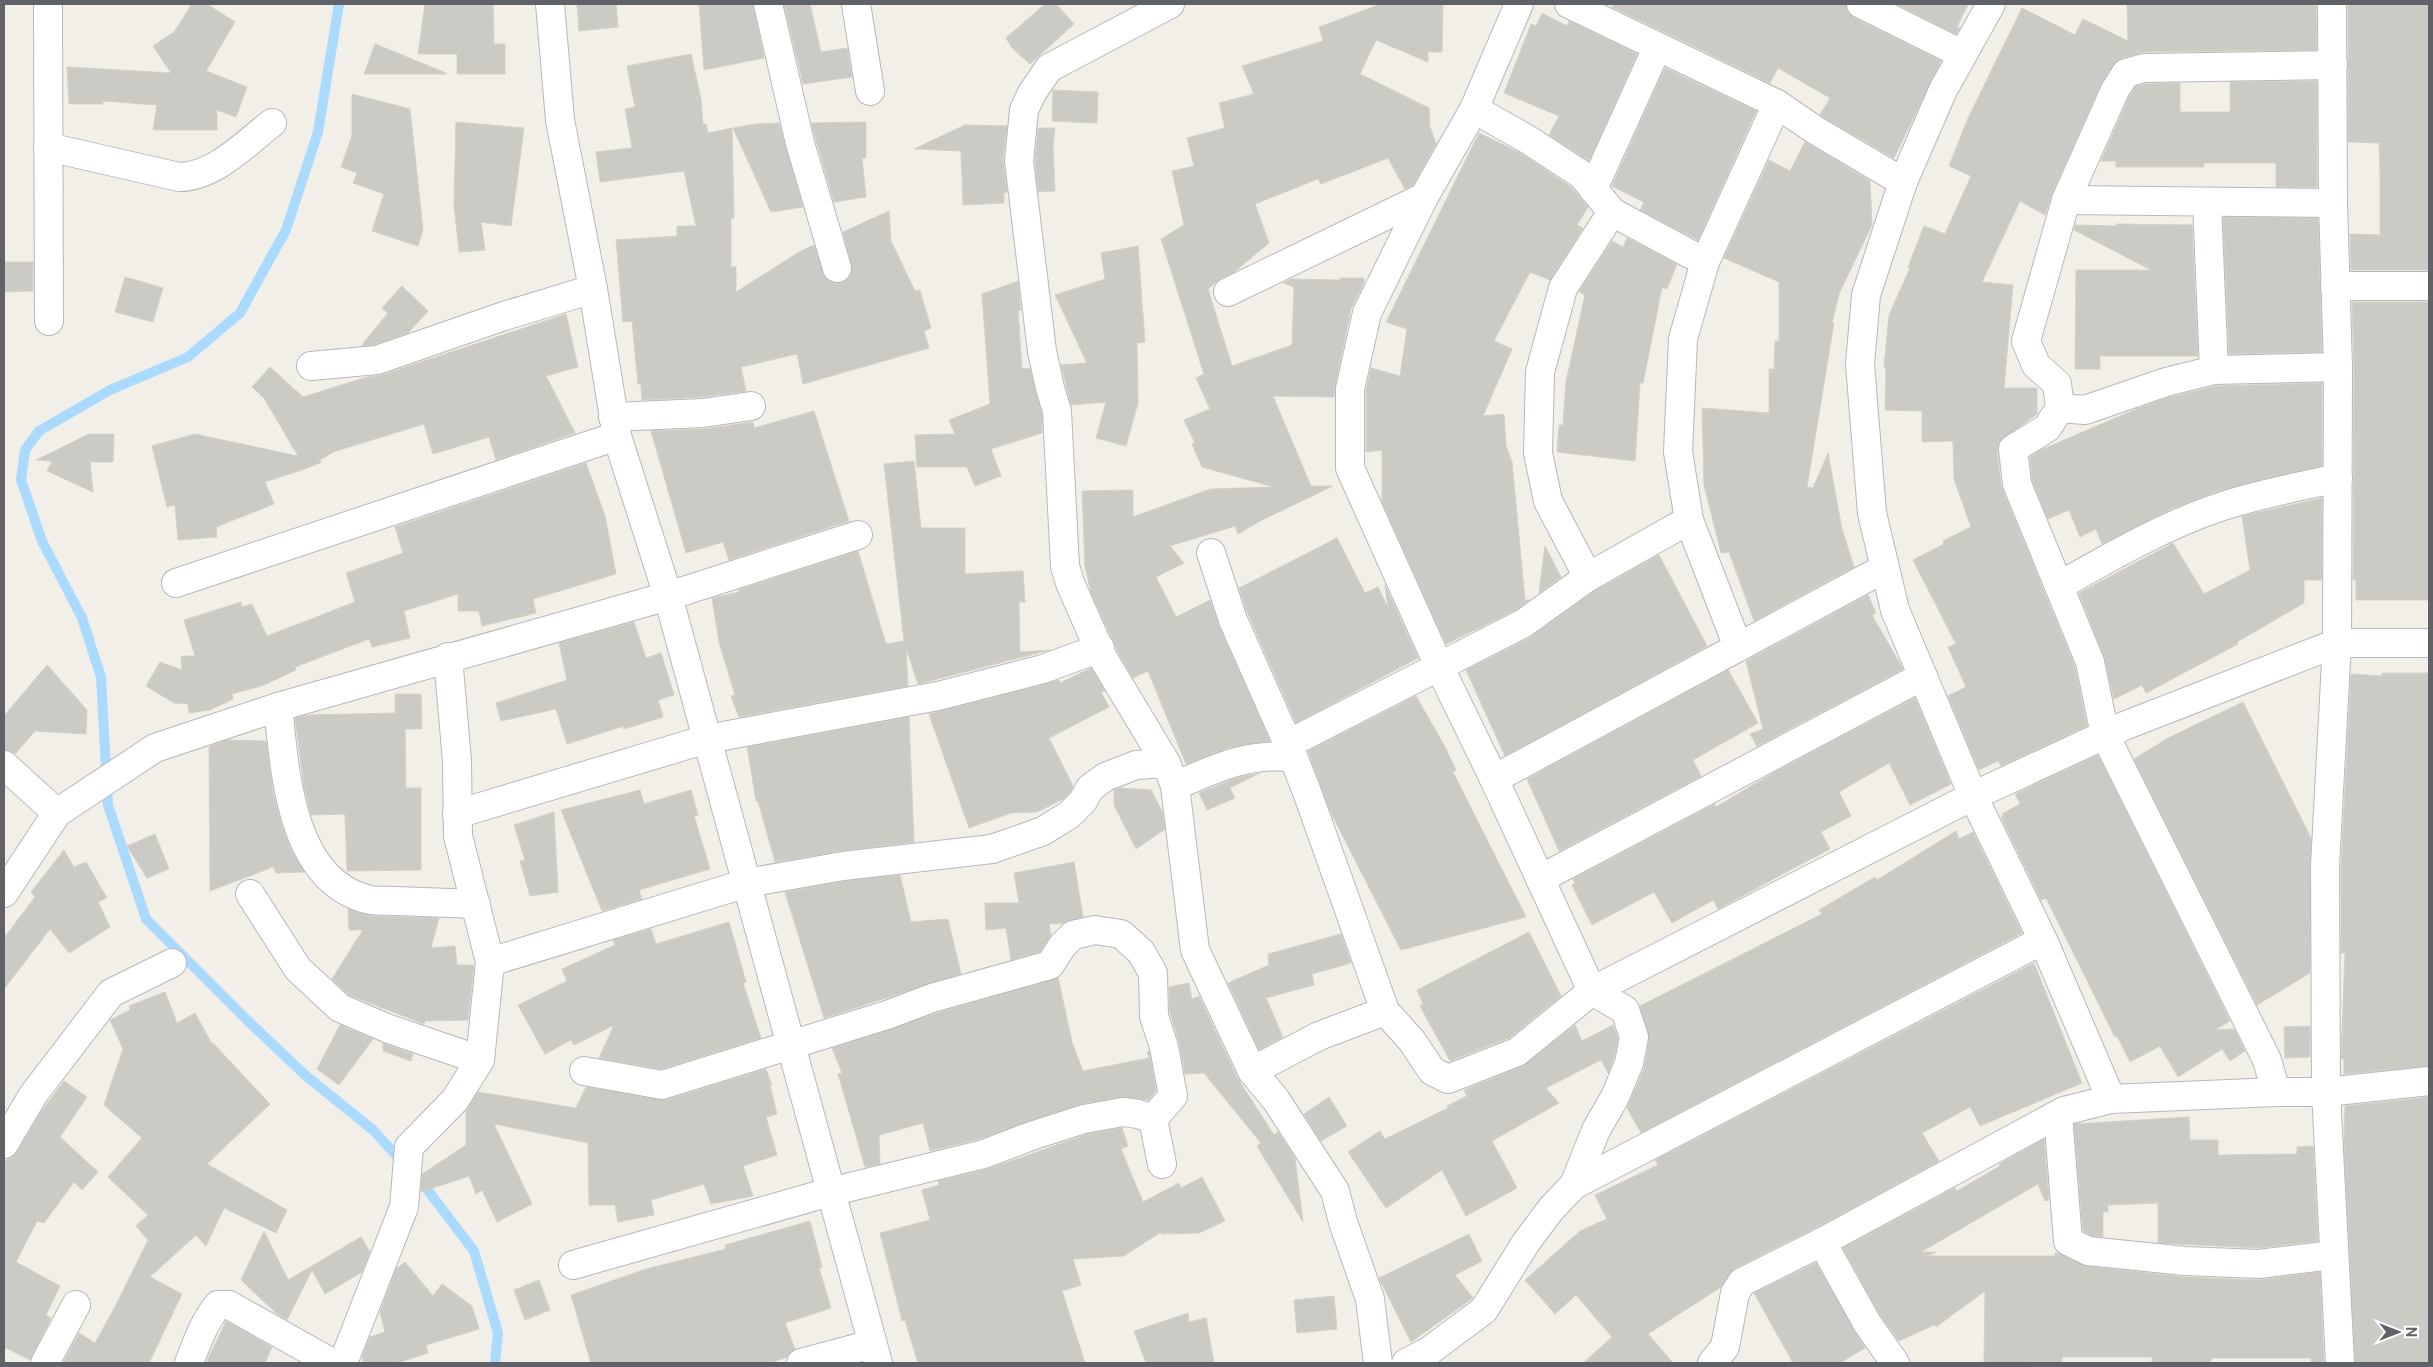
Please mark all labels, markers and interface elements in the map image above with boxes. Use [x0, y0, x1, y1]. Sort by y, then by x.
north arrow [2373, 1307, 2423, 1357]
text: N [2403, 1327, 2419, 1337]

